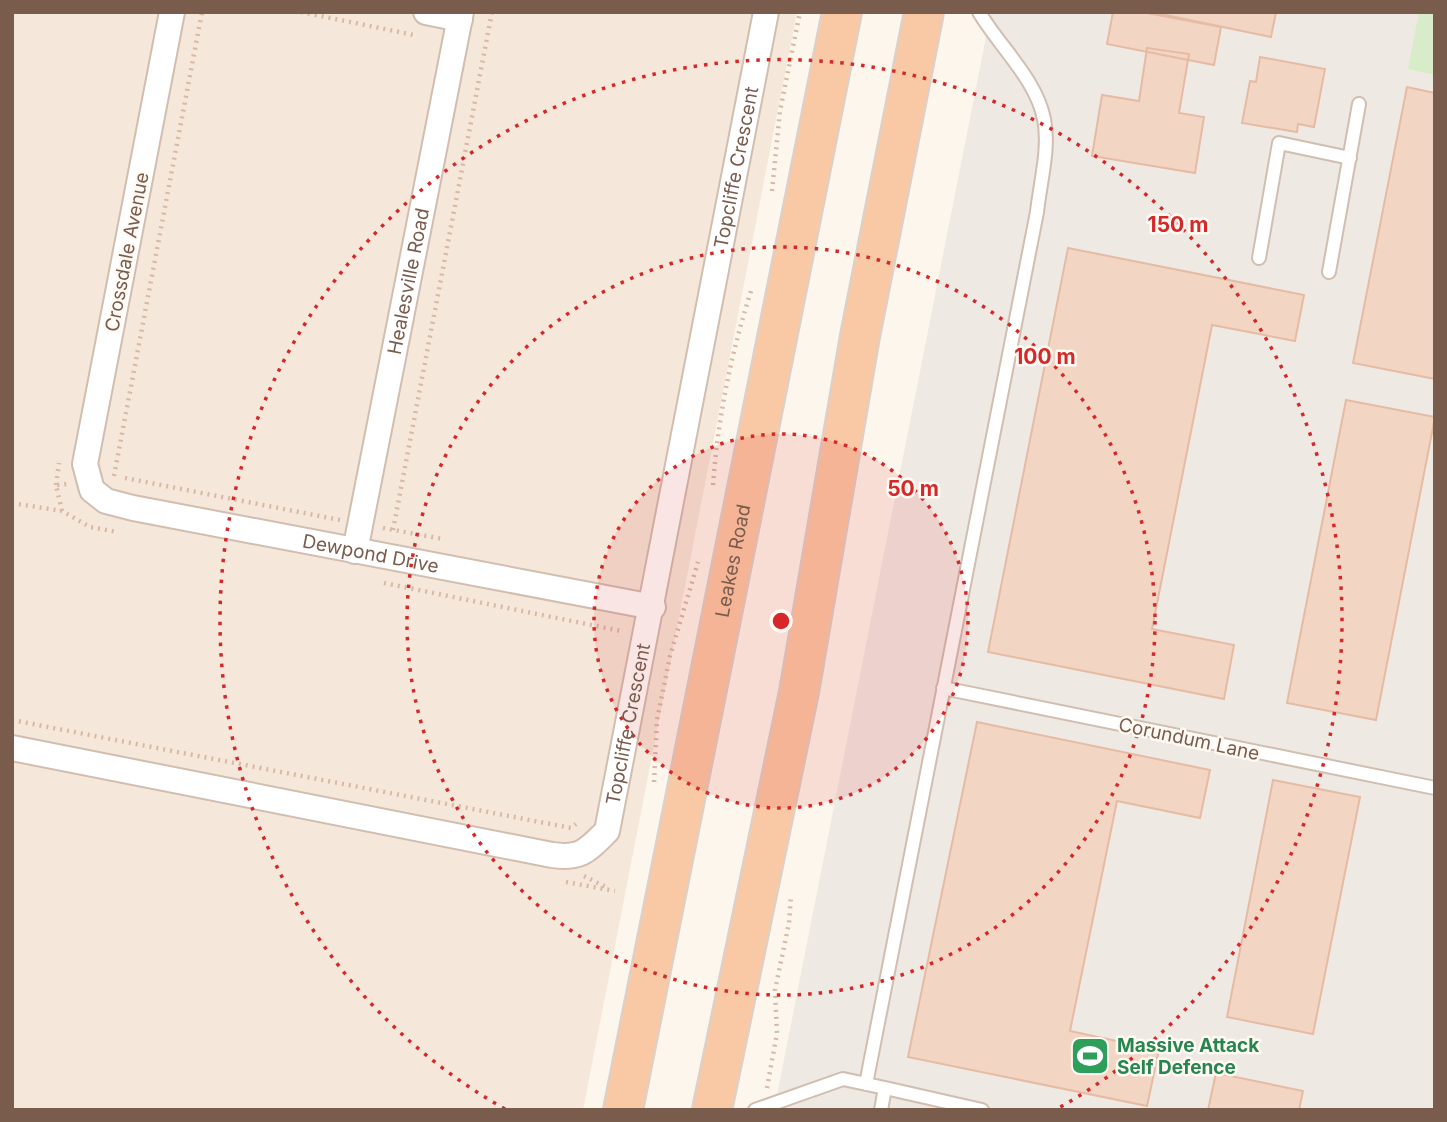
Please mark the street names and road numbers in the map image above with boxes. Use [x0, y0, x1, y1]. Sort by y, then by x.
street label: Topcliffe Crescent [709, 85, 763, 250]
street label: Crossdale Avenue [100, 170, 154, 334]
street label: Healesville Road [382, 206, 434, 356]
street label: Leakes Road [710, 502, 755, 619]
street label: Dewpond Drive [301, 529, 441, 578]
street label: Topcliffe Crescent [601, 641, 655, 807]
street label: Corundum Lane [1116, 713, 1262, 765]

